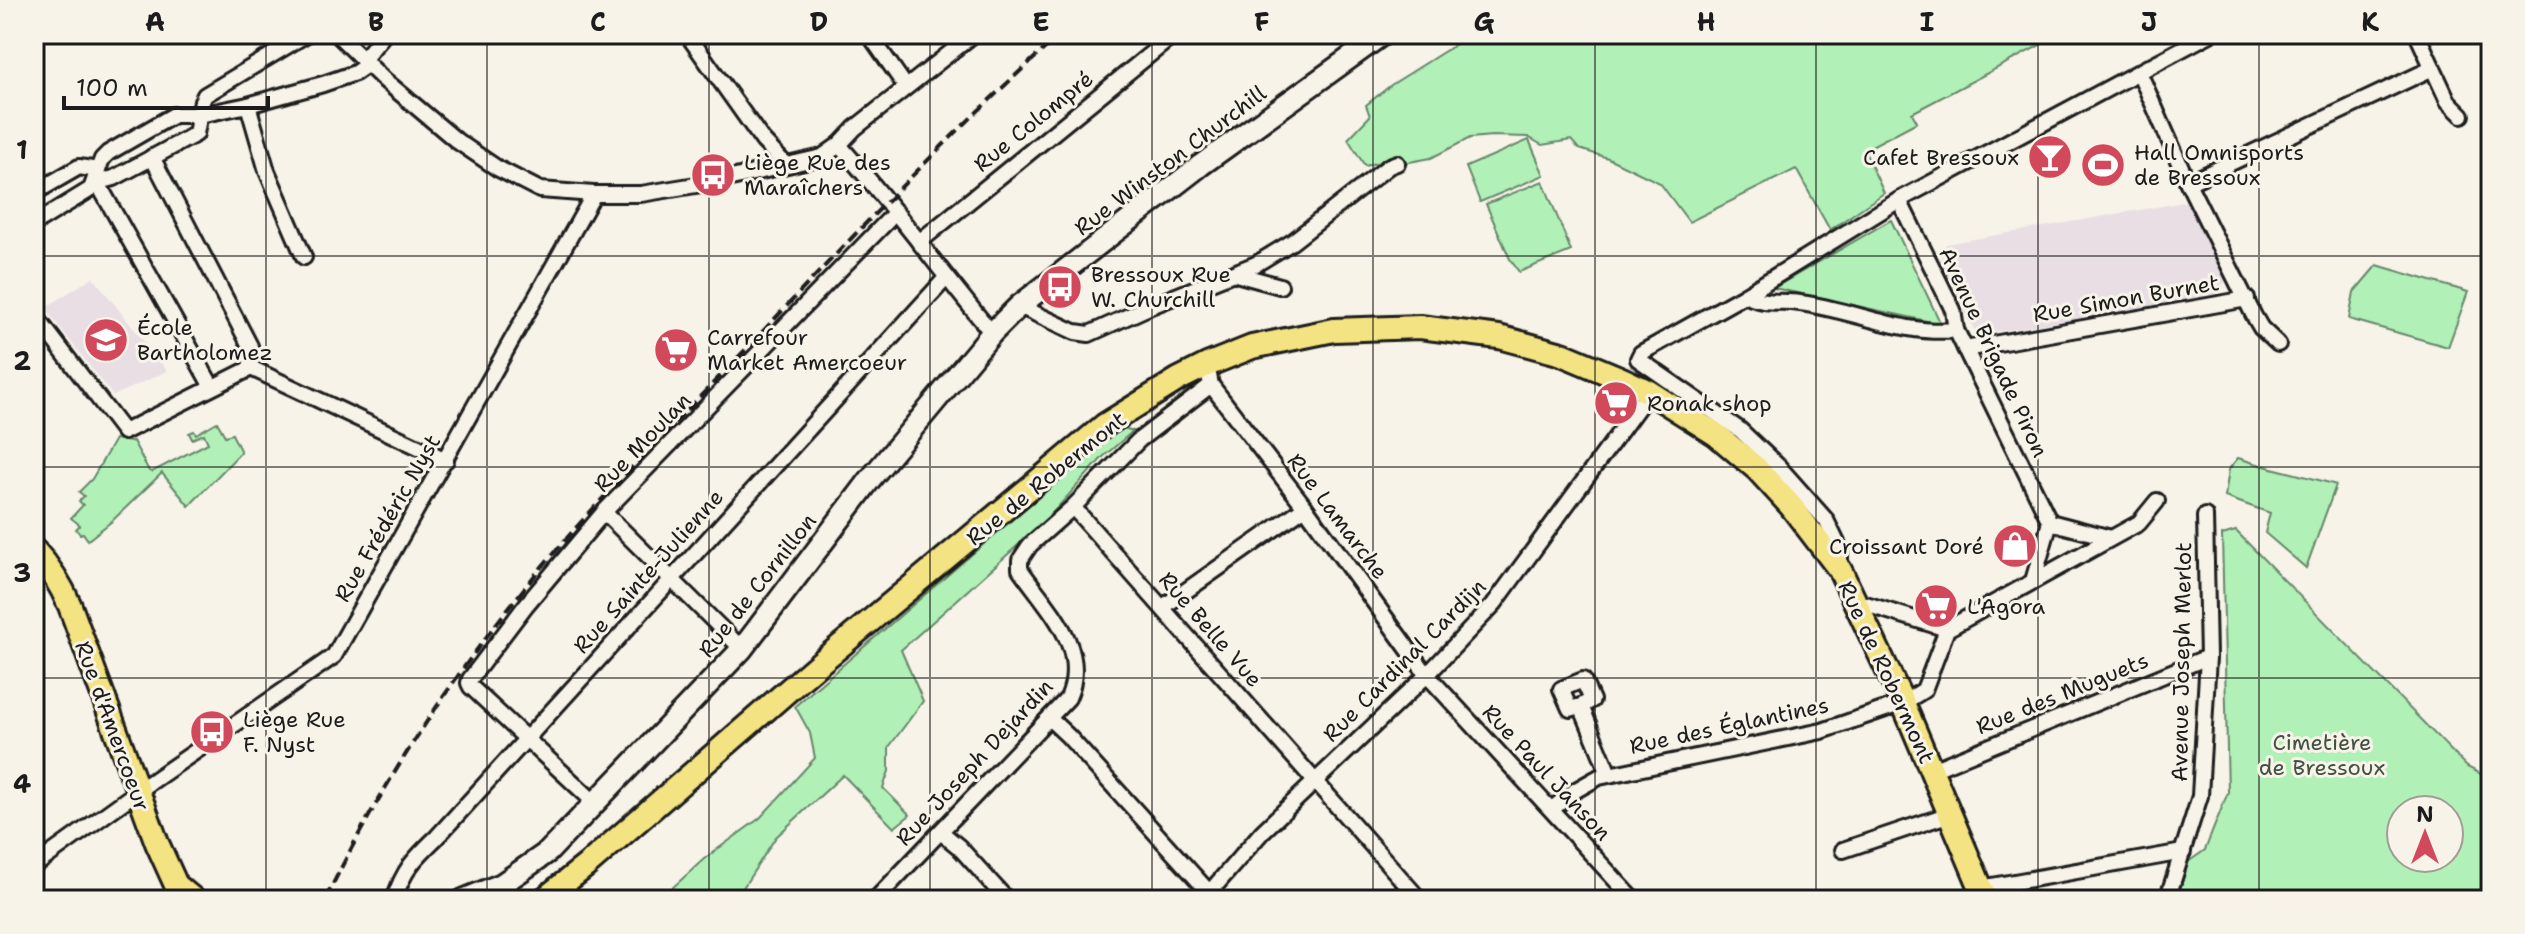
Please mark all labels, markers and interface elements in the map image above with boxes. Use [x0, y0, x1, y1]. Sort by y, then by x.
text: A [145, 4, 165, 39]
text: B [368, 4, 384, 39]
text: C [590, 4, 606, 39]
text: D [810, 4, 828, 39]
text: E [1032, 4, 1050, 39]
text: F [1254, 4, 1270, 39]
text: G [1474, 4, 1495, 39]
text: H [1697, 4, 1715, 39]
text: I [1920, 4, 1934, 39]
text: J [2141, 4, 2157, 39]
text: K [2361, 4, 2379, 39]
scale bar [64, 60, 268, 110]
street label: Rue Colompré [968, 64, 1099, 179]
text: 100 m [76, 72, 148, 104]
street label: Rue Winston Churchill [1069, 79, 1272, 242]
text: 1 [16, 132, 28, 167]
bar icon: Cafet Bressoux [2026, 133, 2074, 181]
place label: Hall Omnisports de Bressoux [2134, 138, 2304, 192]
sports icon: Hall Omnisports de Bressoux [2079, 141, 2127, 189]
place label: Cafet Bressoux [1863, 143, 2019, 172]
place label: Liège Rue des Maraîchers [744, 148, 891, 202]
bus stop icon: Liège Rue des Maraîchers [689, 151, 737, 199]
street label: Avenue Brigade Piron [1932, 242, 2055, 462]
place label: Bressoux Rue W. Churchill [1091, 260, 1231, 314]
bus stop icon: Bressoux Rue W. Churchill [1036, 263, 1084, 311]
street label: Rue Simon Burnet [2031, 268, 2221, 329]
place label: École Bartholomez [137, 313, 272, 367]
school or university icon: École Bartholomez [82, 316, 130, 364]
place label: Carrefour Market Amercoeur [707, 323, 907, 377]
supermarket icon: Carrefour Market Amercoeur [652, 326, 700, 374]
text: 2 [13, 343, 31, 378]
supermarket icon: Ronak shop [1592, 379, 1640, 427]
street label: Rue Moulan [587, 386, 697, 498]
place label: Ronak shop [1647, 389, 1772, 418]
street label: Rue de Robermont [960, 405, 1132, 552]
street label: Rue Frédéric Nyst [328, 429, 447, 607]
street label: Rue Lamarche [1281, 447, 1395, 585]
street label: Rue Sainte-Julienne [567, 483, 730, 660]
street label: Rue de Cornillon [692, 507, 823, 663]
shop icon: Croissant Doré [1991, 522, 2039, 570]
place label: Croissant Doré [1829, 532, 1984, 561]
street label: Avenue Joseph Merlot [2165, 542, 2198, 782]
text: 3 [13, 555, 31, 590]
street label: Rue Belle Vue [1152, 566, 1269, 693]
street label: Rue Cardinal Cardijn [1316, 572, 1492, 748]
street label: Rue de Robermont [1832, 576, 1942, 768]
supermarket icon: L'Agora [1912, 582, 1960, 630]
place label: L'Agora [1967, 592, 2045, 621]
street label: Rue d'Amercoeur [68, 637, 157, 815]
street label: Rue des Muguets [1972, 646, 2153, 741]
street label: Rue Joseph Dejardin [889, 673, 1059, 852]
street label: Rue des Églantines [1627, 690, 1831, 761]
street label: Rue Paul Janson [1476, 698, 1617, 847]
place label: Liège Rue F. Nyst [243, 705, 346, 759]
bus stop icon: Liège Rue F. Nyst [188, 708, 236, 756]
park label: Cimetière de Bressoux [2259, 728, 2385, 782]
text: 4 [13, 766, 31, 801]
north arrow [2385, 794, 2465, 874]
text: N [2416, 800, 2434, 829]

